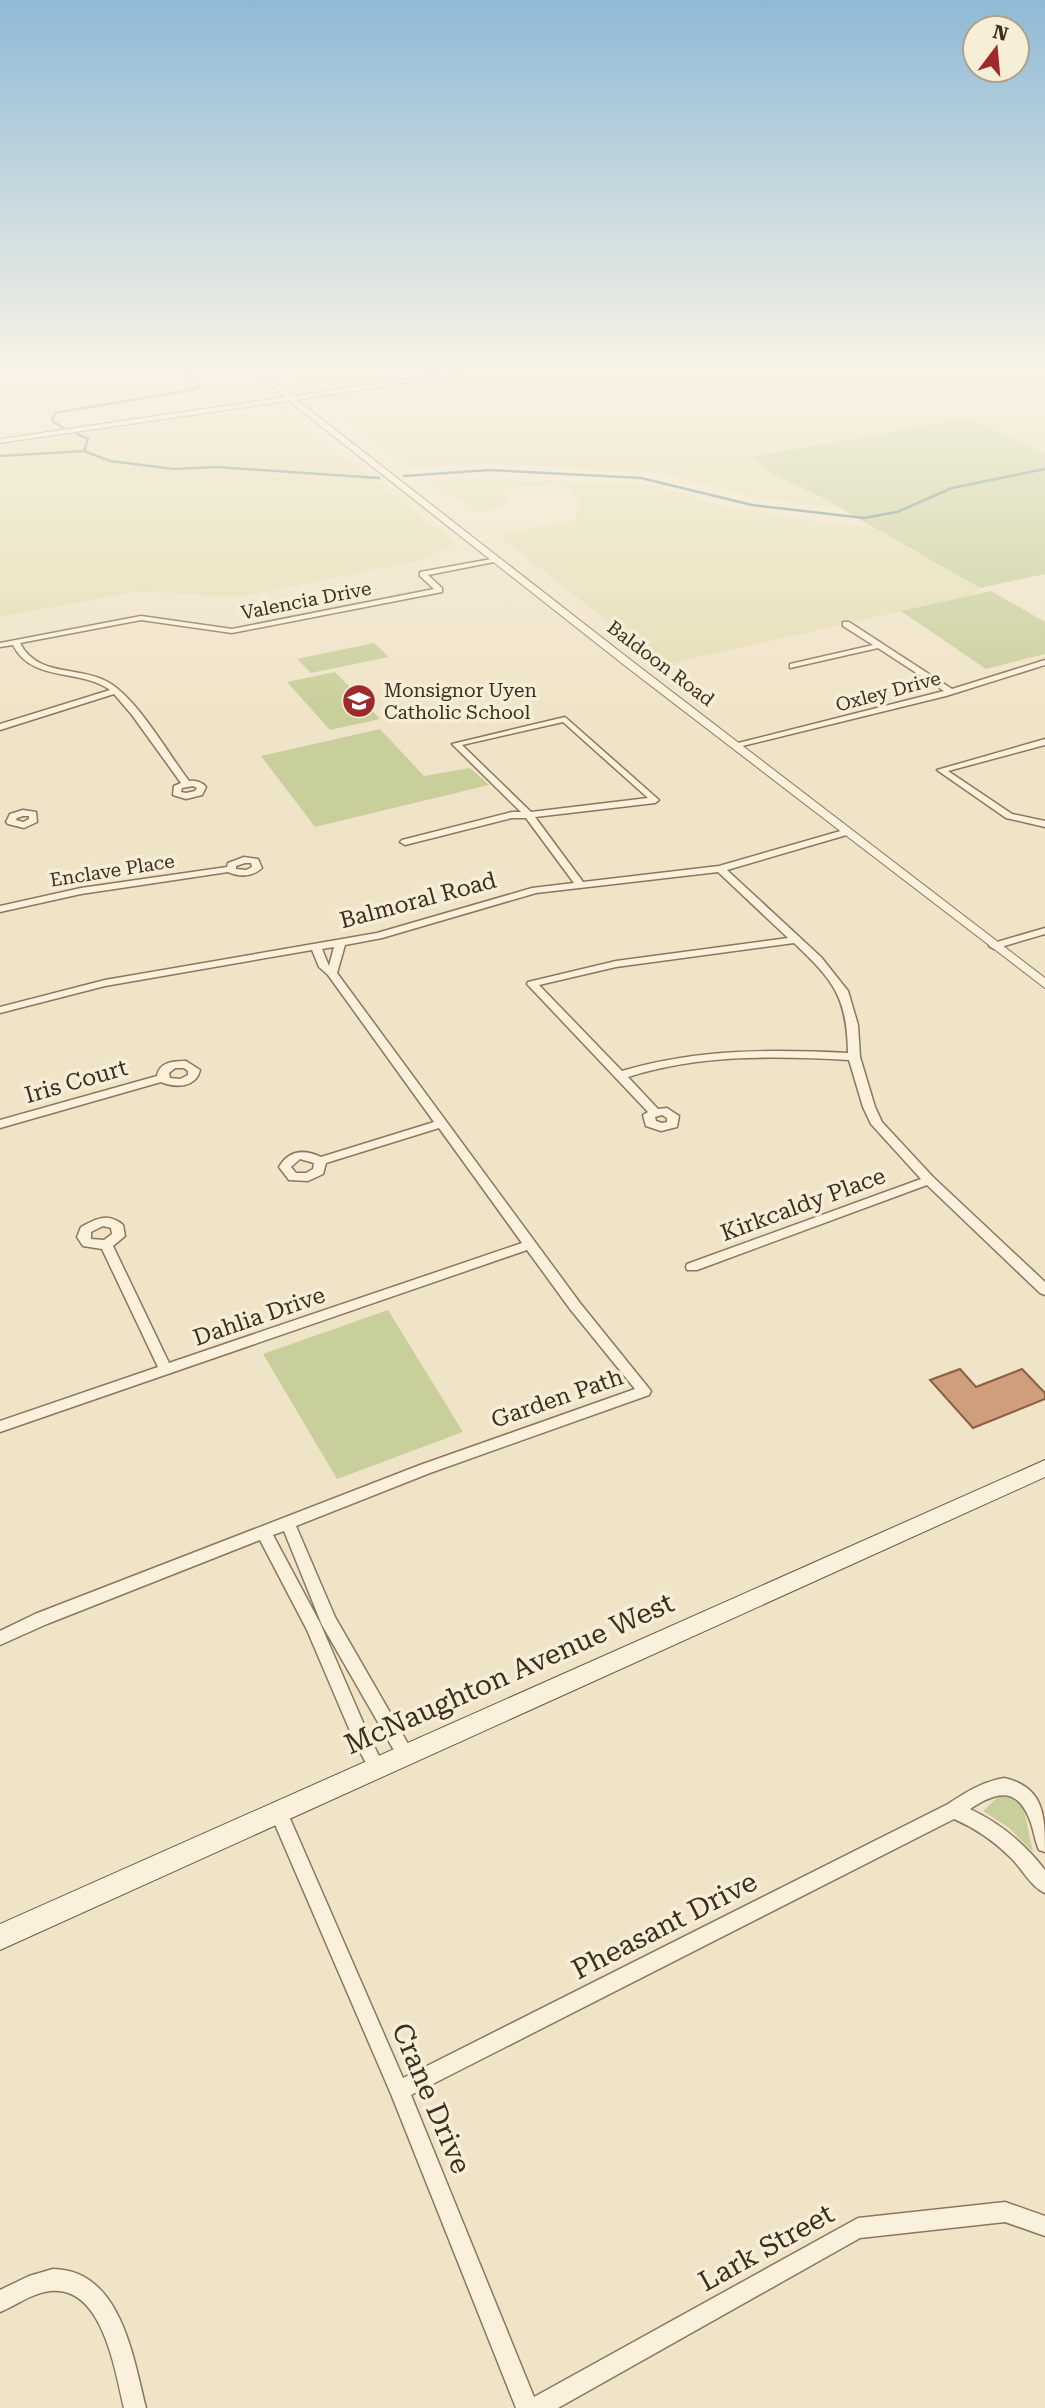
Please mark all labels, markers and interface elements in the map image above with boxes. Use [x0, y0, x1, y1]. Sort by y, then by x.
north arrow [961, 14, 1031, 84]
text: N [990, 20, 1011, 46]
street label: Valencia Drive [239, 577, 373, 624]
street label: Baldoon Road [603, 616, 719, 711]
street label: Oxley Drive [833, 666, 943, 717]
place label: Monsignor Uyen Catholic School [384, 679, 537, 724]
school or university icon: Monsignor Uyen Catholic School [340, 682, 378, 720]
street label: Enclave Place [48, 849, 176, 892]
street label: Balmoral Road [337, 867, 500, 934]
street label: Iris Court [22, 1054, 131, 1109]
street label: Kirkcaldy Place [717, 1162, 889, 1247]
street label: Dahlia Drive [190, 1281, 329, 1352]
street label: Garden Path [488, 1363, 627, 1434]
street label: McNaughton Avenue West [339, 1586, 679, 1761]
street label: Pheasant Drive [566, 1865, 762, 1986]
street label: Crane Drive [385, 2018, 478, 2178]
street label: Lark Street [693, 2197, 840, 2298]

